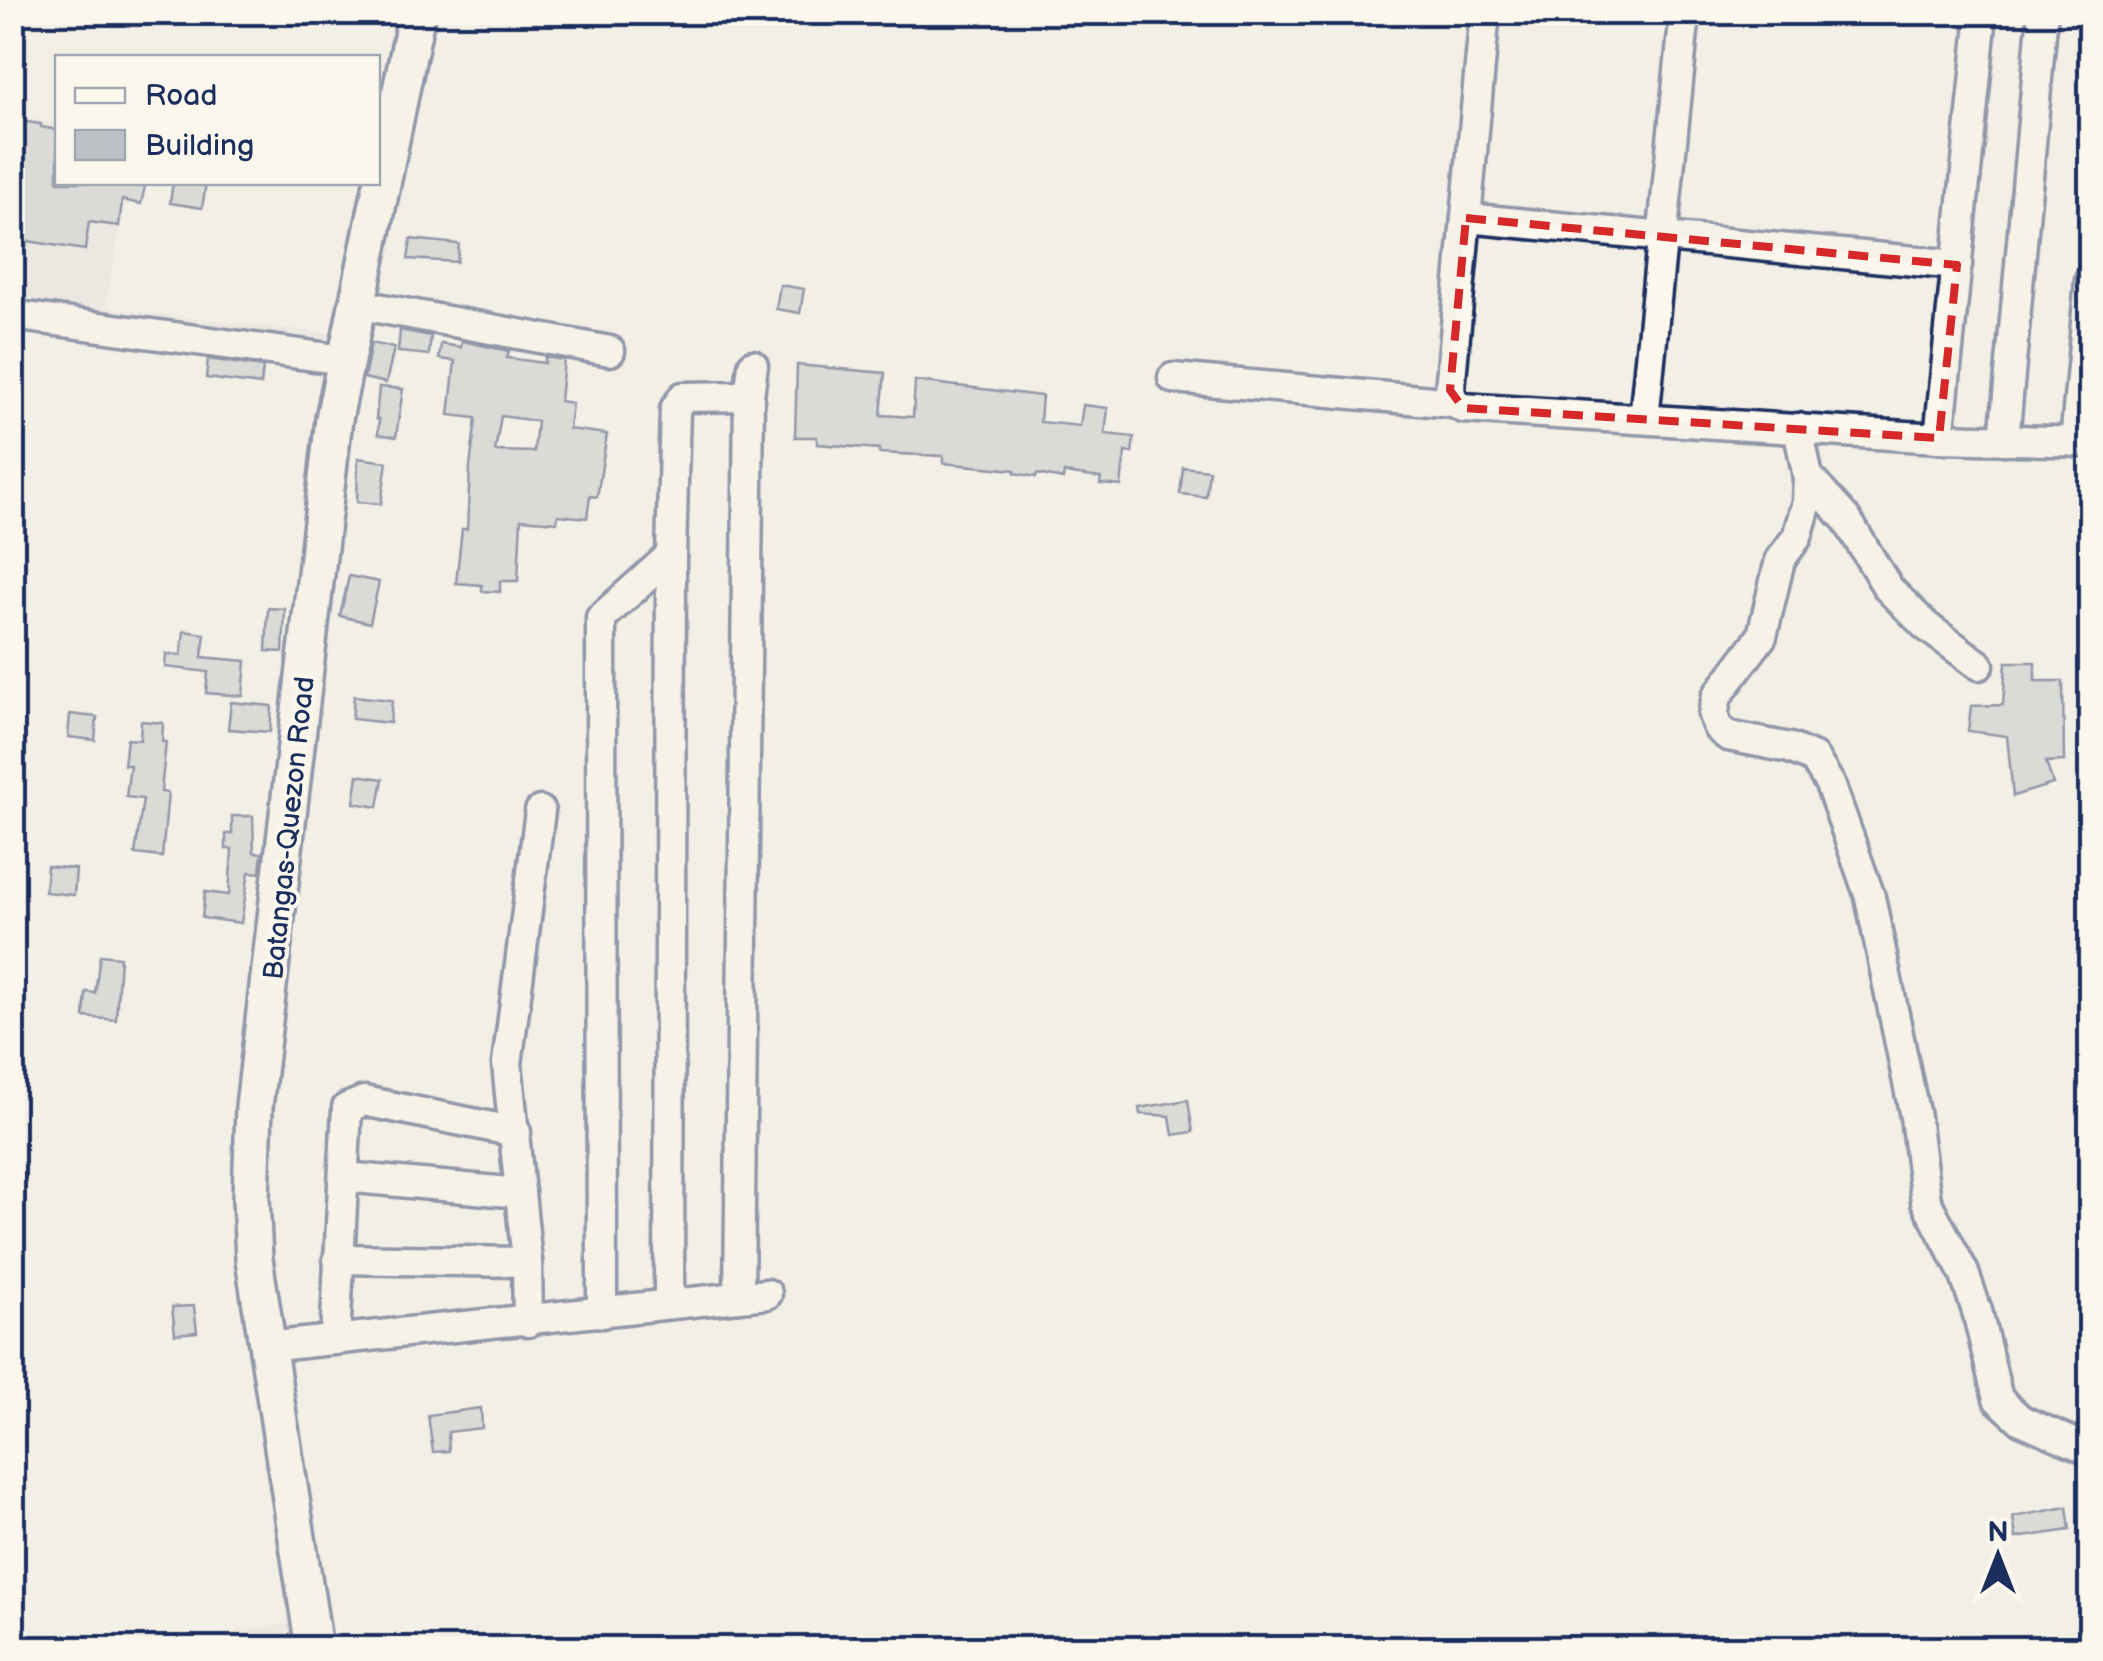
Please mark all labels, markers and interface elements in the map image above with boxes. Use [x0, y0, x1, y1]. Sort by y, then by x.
legend [55, 55, 380, 185]
text: Road [145, 78, 218, 114]
text: Building [145, 128, 254, 164]
street label: Batangas-Quezon Road [257, 675, 322, 981]
north arrow [1948, 1506, 2048, 1606]
text: N [1987, 1516, 2009, 1549]

